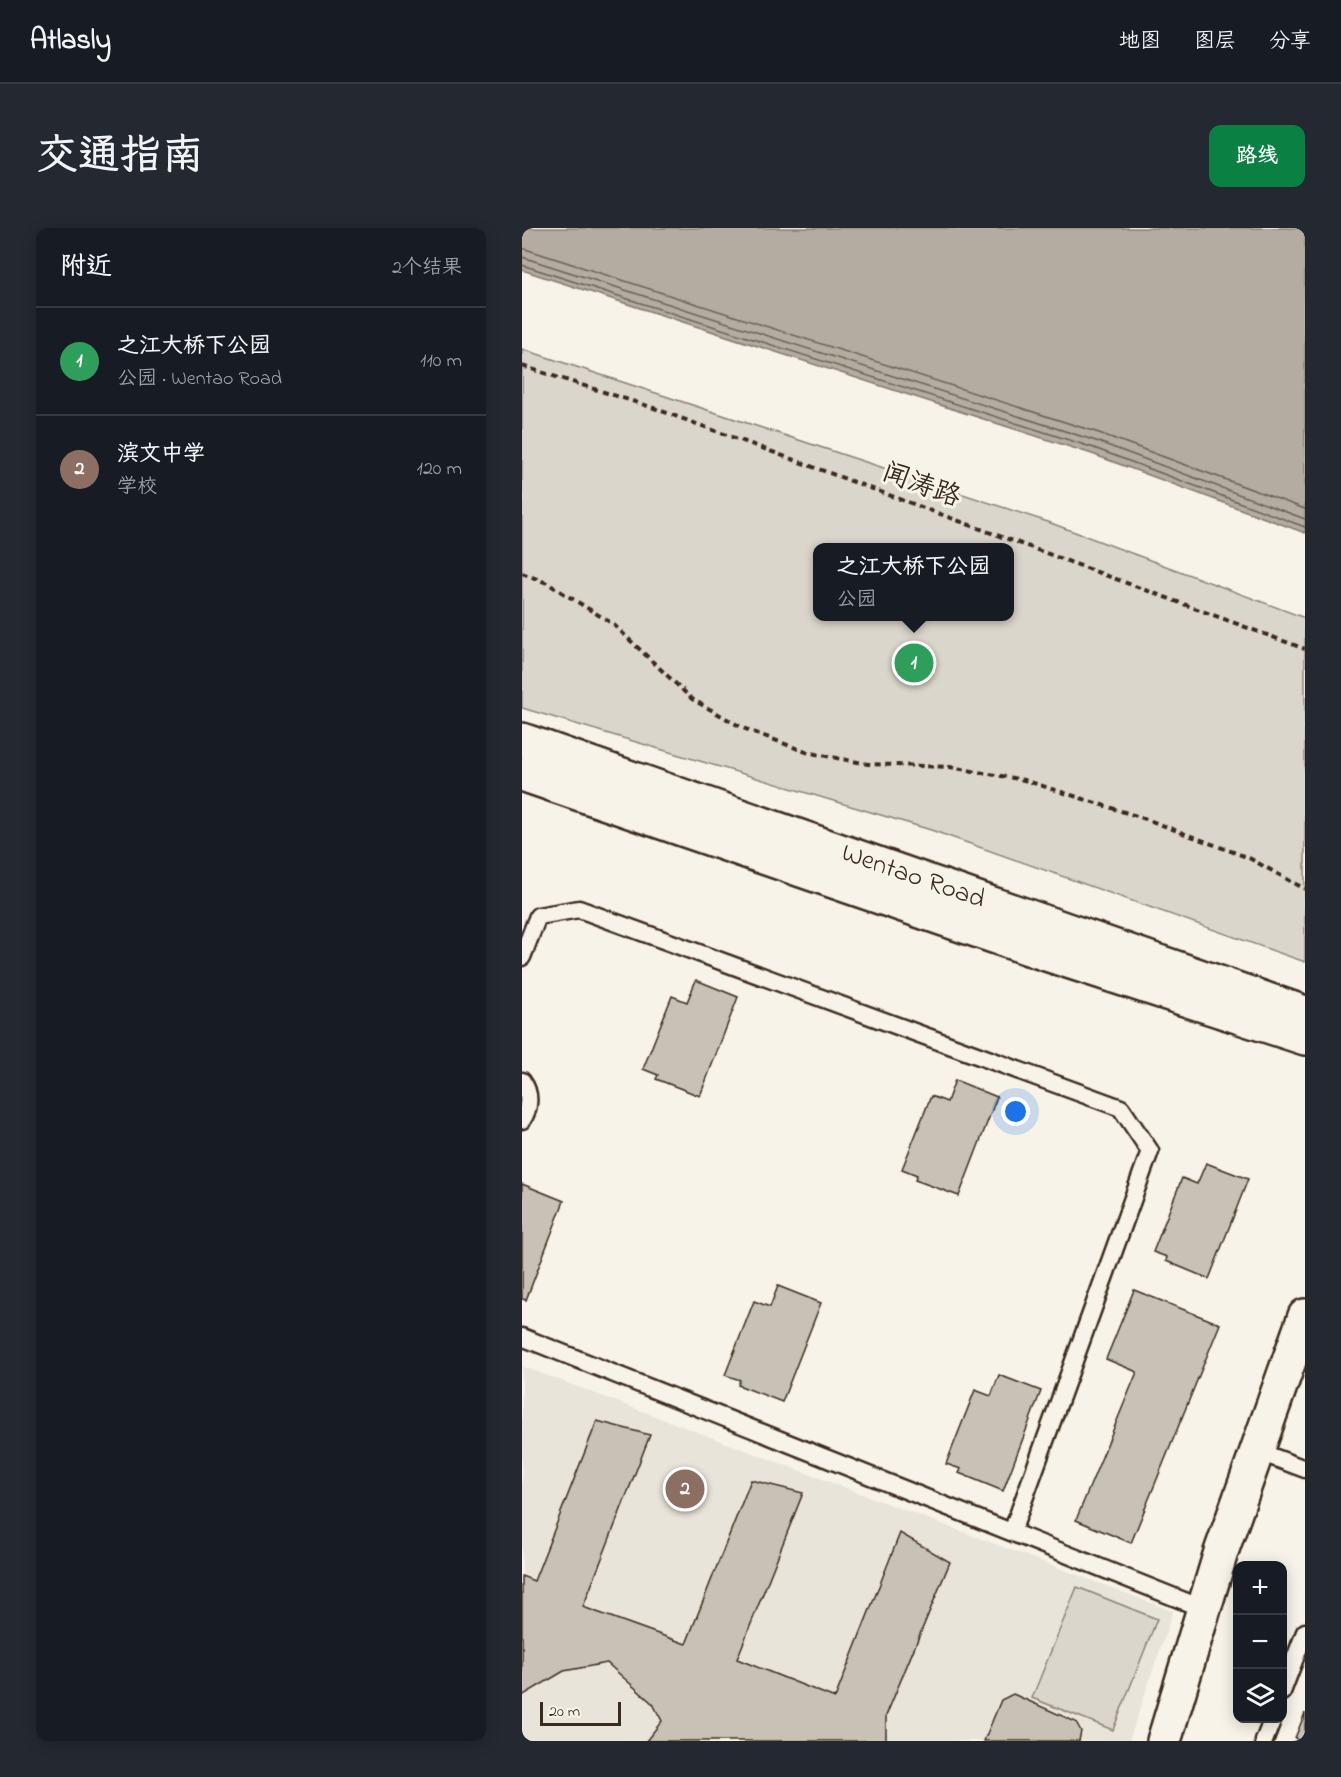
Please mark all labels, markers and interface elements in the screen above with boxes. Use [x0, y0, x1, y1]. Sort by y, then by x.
text: Atlasly [30, 21, 111, 62]
text: 地图 [1119, 27, 1161, 57]
text: 图层 [1194, 27, 1236, 57]
text: 分享 [1269, 27, 1311, 57]
button: 路线 [1209, 125, 1305, 187]
text: 交通指南 [36, 127, 204, 188]
text: 附近 [60, 249, 112, 287]
text: 2个结果 [392, 254, 462, 283]
text: 之江大桥下公园 [117, 331, 271, 363]
text: 1 [76, 347, 83, 376]
text: 110 m [420, 347, 462, 376]
text: 公园 · Wentao Road [117, 365, 282, 394]
text: 滨文中学 [117, 439, 205, 471]
street label: 闻涛路 [876, 454, 966, 518]
text: 2 [75, 455, 84, 484]
text: 120 m [417, 455, 462, 484]
text: 学校 [117, 473, 157, 502]
popup [813, 543, 1014, 621]
text: 之江大桥下公园 [836, 552, 991, 584]
text: 公园 [836, 586, 876, 615]
pin: 1 [894, 640, 934, 686]
street label: Wentao Road [836, 834, 990, 920]
your location [1001, 1097, 1030, 1126]
pin: 2 [666, 1466, 704, 1512]
map controls [1233, 1561, 1287, 1723]
button: + [1233, 1561, 1287, 1615]
button: − [1233, 1615, 1287, 1669]
button: layers [1233, 1669, 1287, 1723]
scale bar [540, 1699, 621, 1726]
text: 20 m [549, 1700, 580, 1724]

